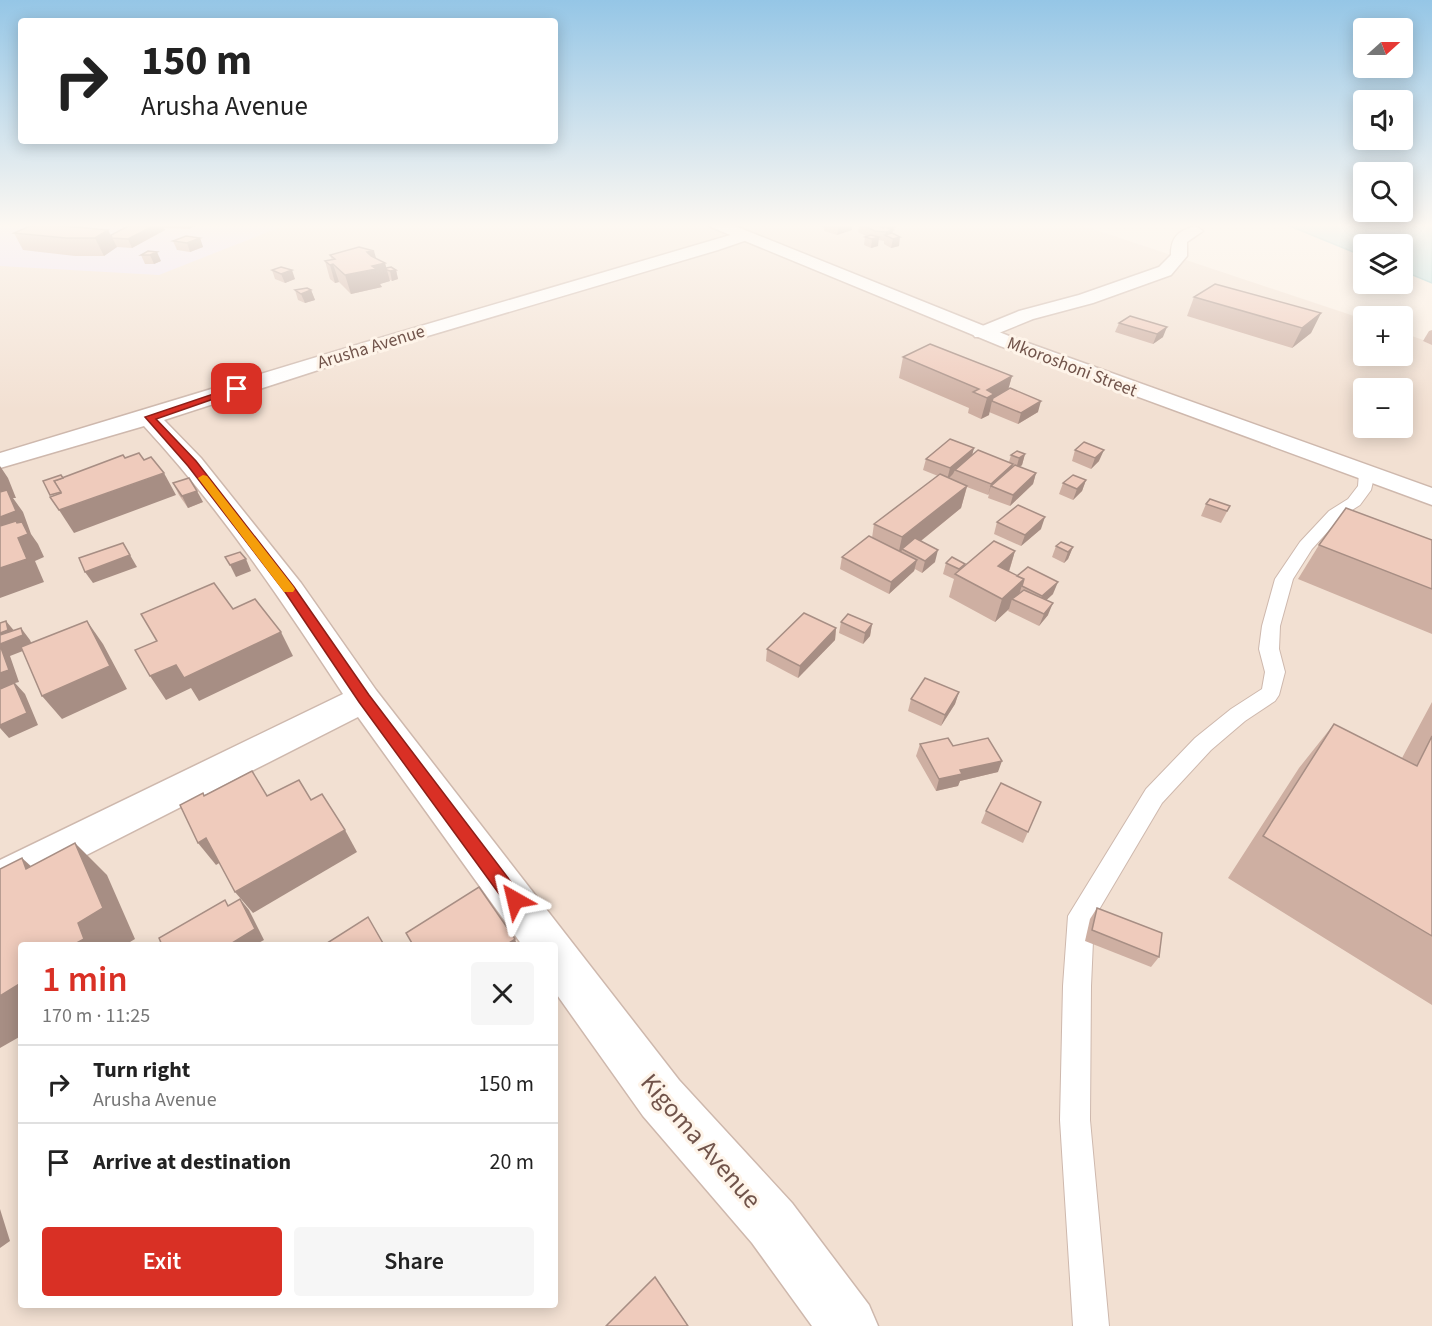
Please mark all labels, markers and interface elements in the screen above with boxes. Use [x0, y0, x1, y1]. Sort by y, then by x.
north arrow [1353, 18, 1413, 78]
map controls [1353, 18, 1413, 438]
text: 150 m [141, 31, 252, 91]
icon: right [42, 42, 120, 120]
text: Arusha Avenue [141, 87, 308, 126]
button: sound [1353, 90, 1413, 150]
button: search [1353, 162, 1413, 222]
button: layers [1353, 234, 1413, 294]
button: + [1353, 306, 1413, 366]
street label: Arusha Avenue [314, 319, 428, 375]
street label: Mkoroshoni Street [1003, 331, 1141, 403]
pin [211, 363, 262, 414]
icon: arrive [220, 372, 253, 405]
button: − [1353, 378, 1413, 438]
position arrow [483, 868, 547, 932]
text: 1 min [42, 954, 128, 1005]
button: close [471, 962, 534, 1025]
text: 170 m · 11:25 [42, 1002, 150, 1030]
text: Turn right [93, 1054, 190, 1086]
street label: Kigoma Avenue [632, 1065, 770, 1217]
icon: right [42, 1068, 75, 1101]
text: 150 m [479, 1068, 534, 1100]
text: Arusha Avenue [93, 1086, 217, 1114]
icon: arrive [42, 1146, 75, 1179]
text: Arrive at destination [93, 1146, 291, 1178]
text: 20 m [489, 1146, 534, 1178]
button: Exit [42, 1227, 282, 1296]
button: Share [294, 1227, 534, 1296]

